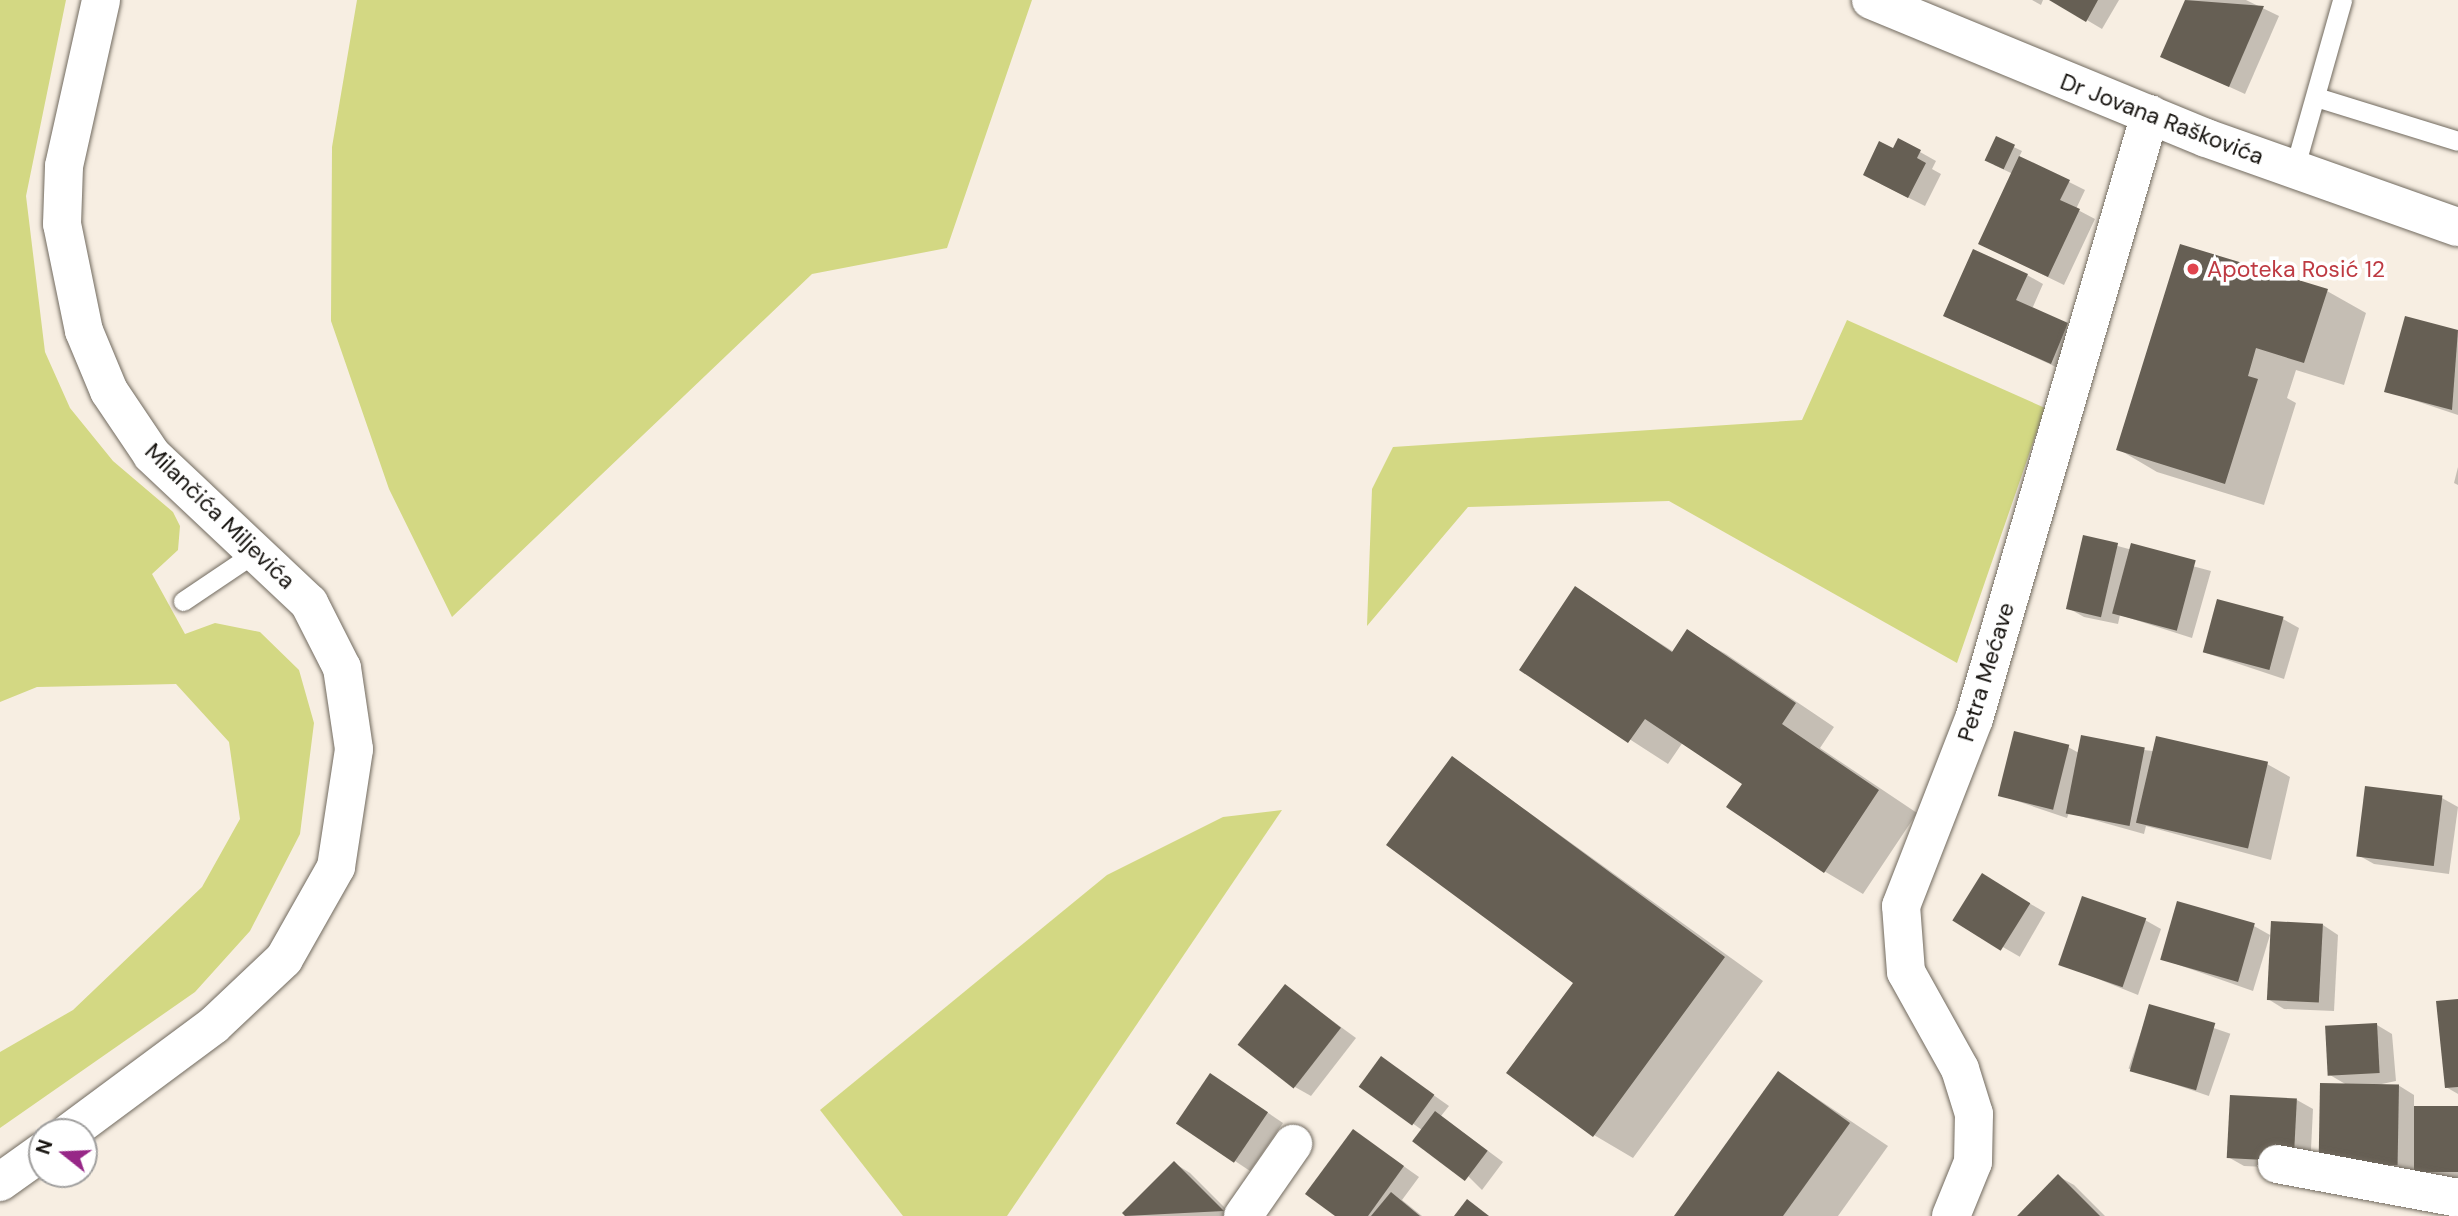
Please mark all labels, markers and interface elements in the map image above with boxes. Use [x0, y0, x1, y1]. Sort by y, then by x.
street label: Dr Jovana Raškovića [2056, 68, 2268, 170]
place label: Apoteka Rosić 12 [2207, 255, 2385, 283]
marker: Apoteka Rosić 12 [2185, 261, 2201, 277]
street label: Milančića Miljevića [139, 437, 301, 595]
street label: Petra Mećave [1952, 599, 2020, 745]
north arrow [28, 1118, 98, 1188]
text: N [30, 1137, 58, 1157]

